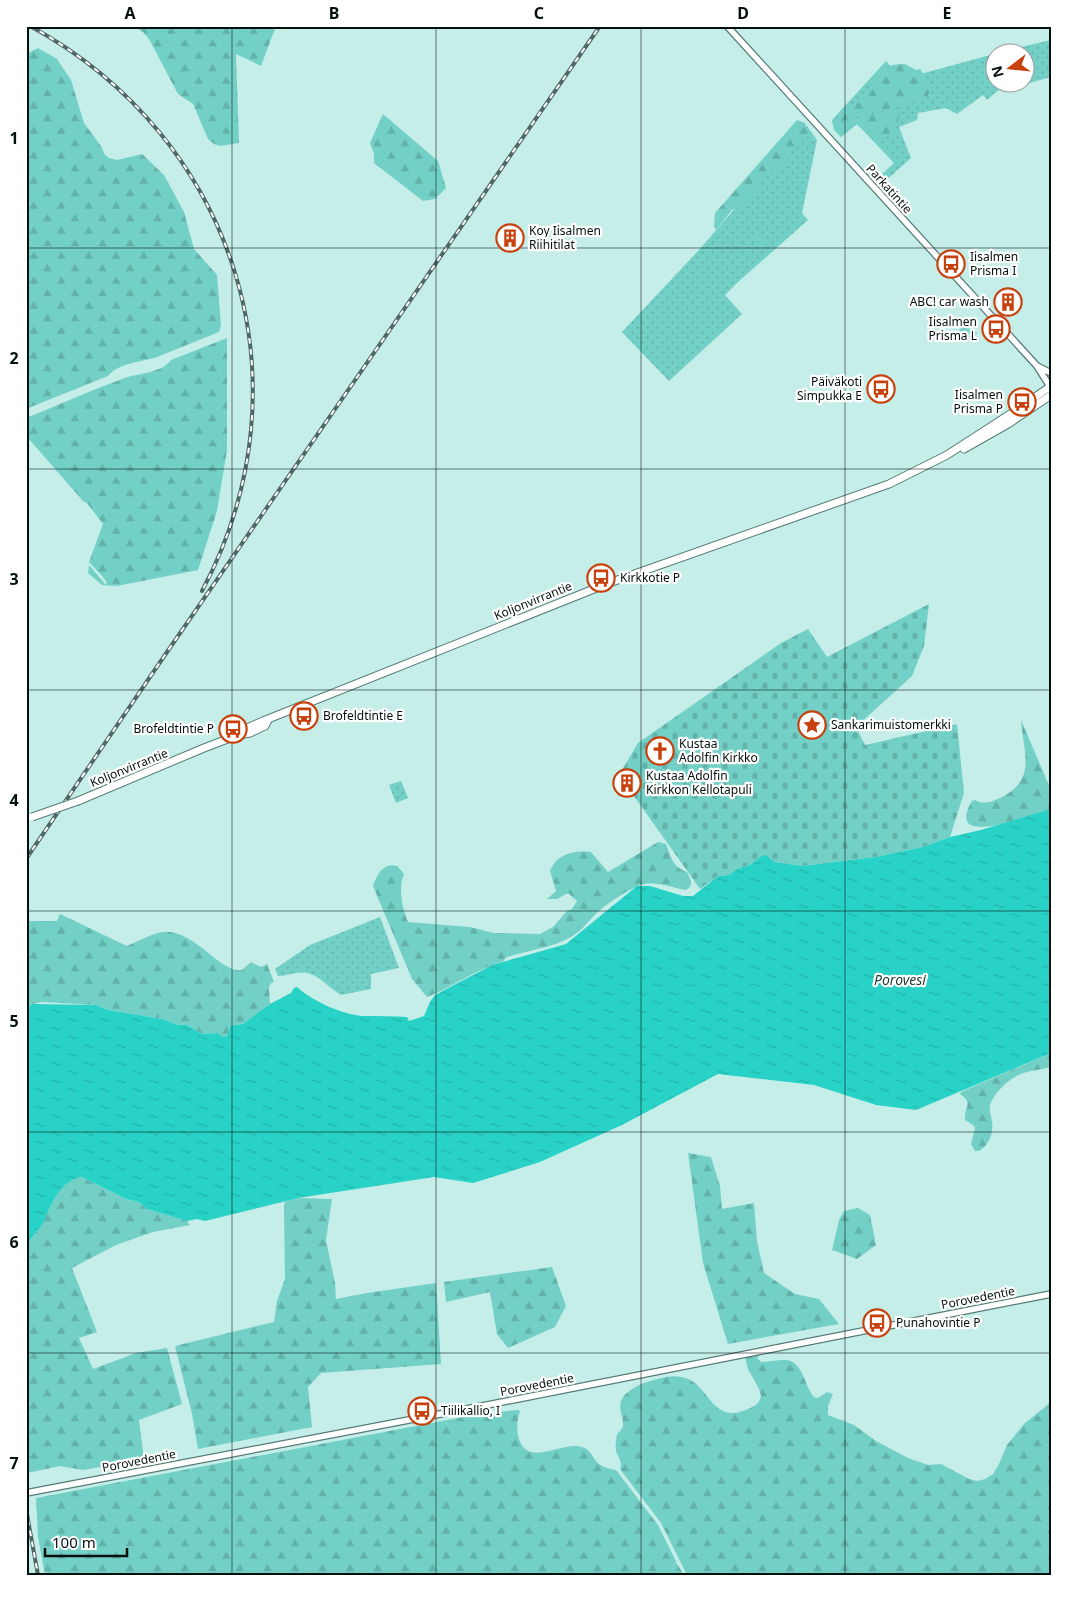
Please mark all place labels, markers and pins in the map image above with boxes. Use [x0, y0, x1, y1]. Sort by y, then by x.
place label: Koy Iisalmen Riihitilat [529, 222, 601, 253]
building icon: Koy Iisalmen Riihitilat [495, 223, 525, 253]
place label: Iisalmen Prisma I [970, 248, 1018, 279]
bus stop icon: Iisalmen Prisma I [936, 249, 966, 279]
building icon: ABC! car wash [993, 287, 1023, 317]
place label: ABC! car wash [910, 293, 989, 310]
place label: Iisalmen Prisma L [929, 313, 977, 344]
bus stop icon: Iisalmen Prisma L [981, 314, 1011, 344]
place label: Päiväkoti Simpukka E [797, 373, 862, 404]
bus stop icon: Päiväkoti Simpukka E [866, 374, 896, 404]
place label: Iisalmen Prisma P [954, 386, 1003, 417]
bus stop icon: Iisalmen Prisma P [1007, 387, 1037, 417]
bus stop icon: Kirkkotie P [586, 563, 616, 593]
place label: Kirkkotie P [620, 569, 680, 586]
bus stop icon: Brofeldtintie E [289, 701, 319, 731]
place label: Brofeldtintie E [323, 707, 403, 724]
place icon: Sankarimuistomerkki [797, 710, 827, 740]
bus stop icon: Brofeldtintie P [218, 714, 248, 744]
place label: Sankarimuistomerkki [831, 716, 951, 733]
place label: Brofeldtintie P [133, 720, 214, 737]
place label: Kustaa Adolfin Kirkko [679, 735, 758, 766]
church icon: Kustaa Adolfin Kirkko [645, 736, 675, 766]
place label: Kustaa Adolfin Kirkkon Kellotapuli [646, 767, 752, 798]
building icon: Kustaa Adolfin Kirkkon Kellotapuli [612, 768, 642, 798]
bus stop icon: Punahovintie P [862, 1308, 892, 1338]
place label: Punahovintie P [896, 1314, 980, 1331]
bus stop icon: Tiilikallio, I [407, 1396, 437, 1426]
place label: Tiilikallio, I [441, 1402, 500, 1419]

